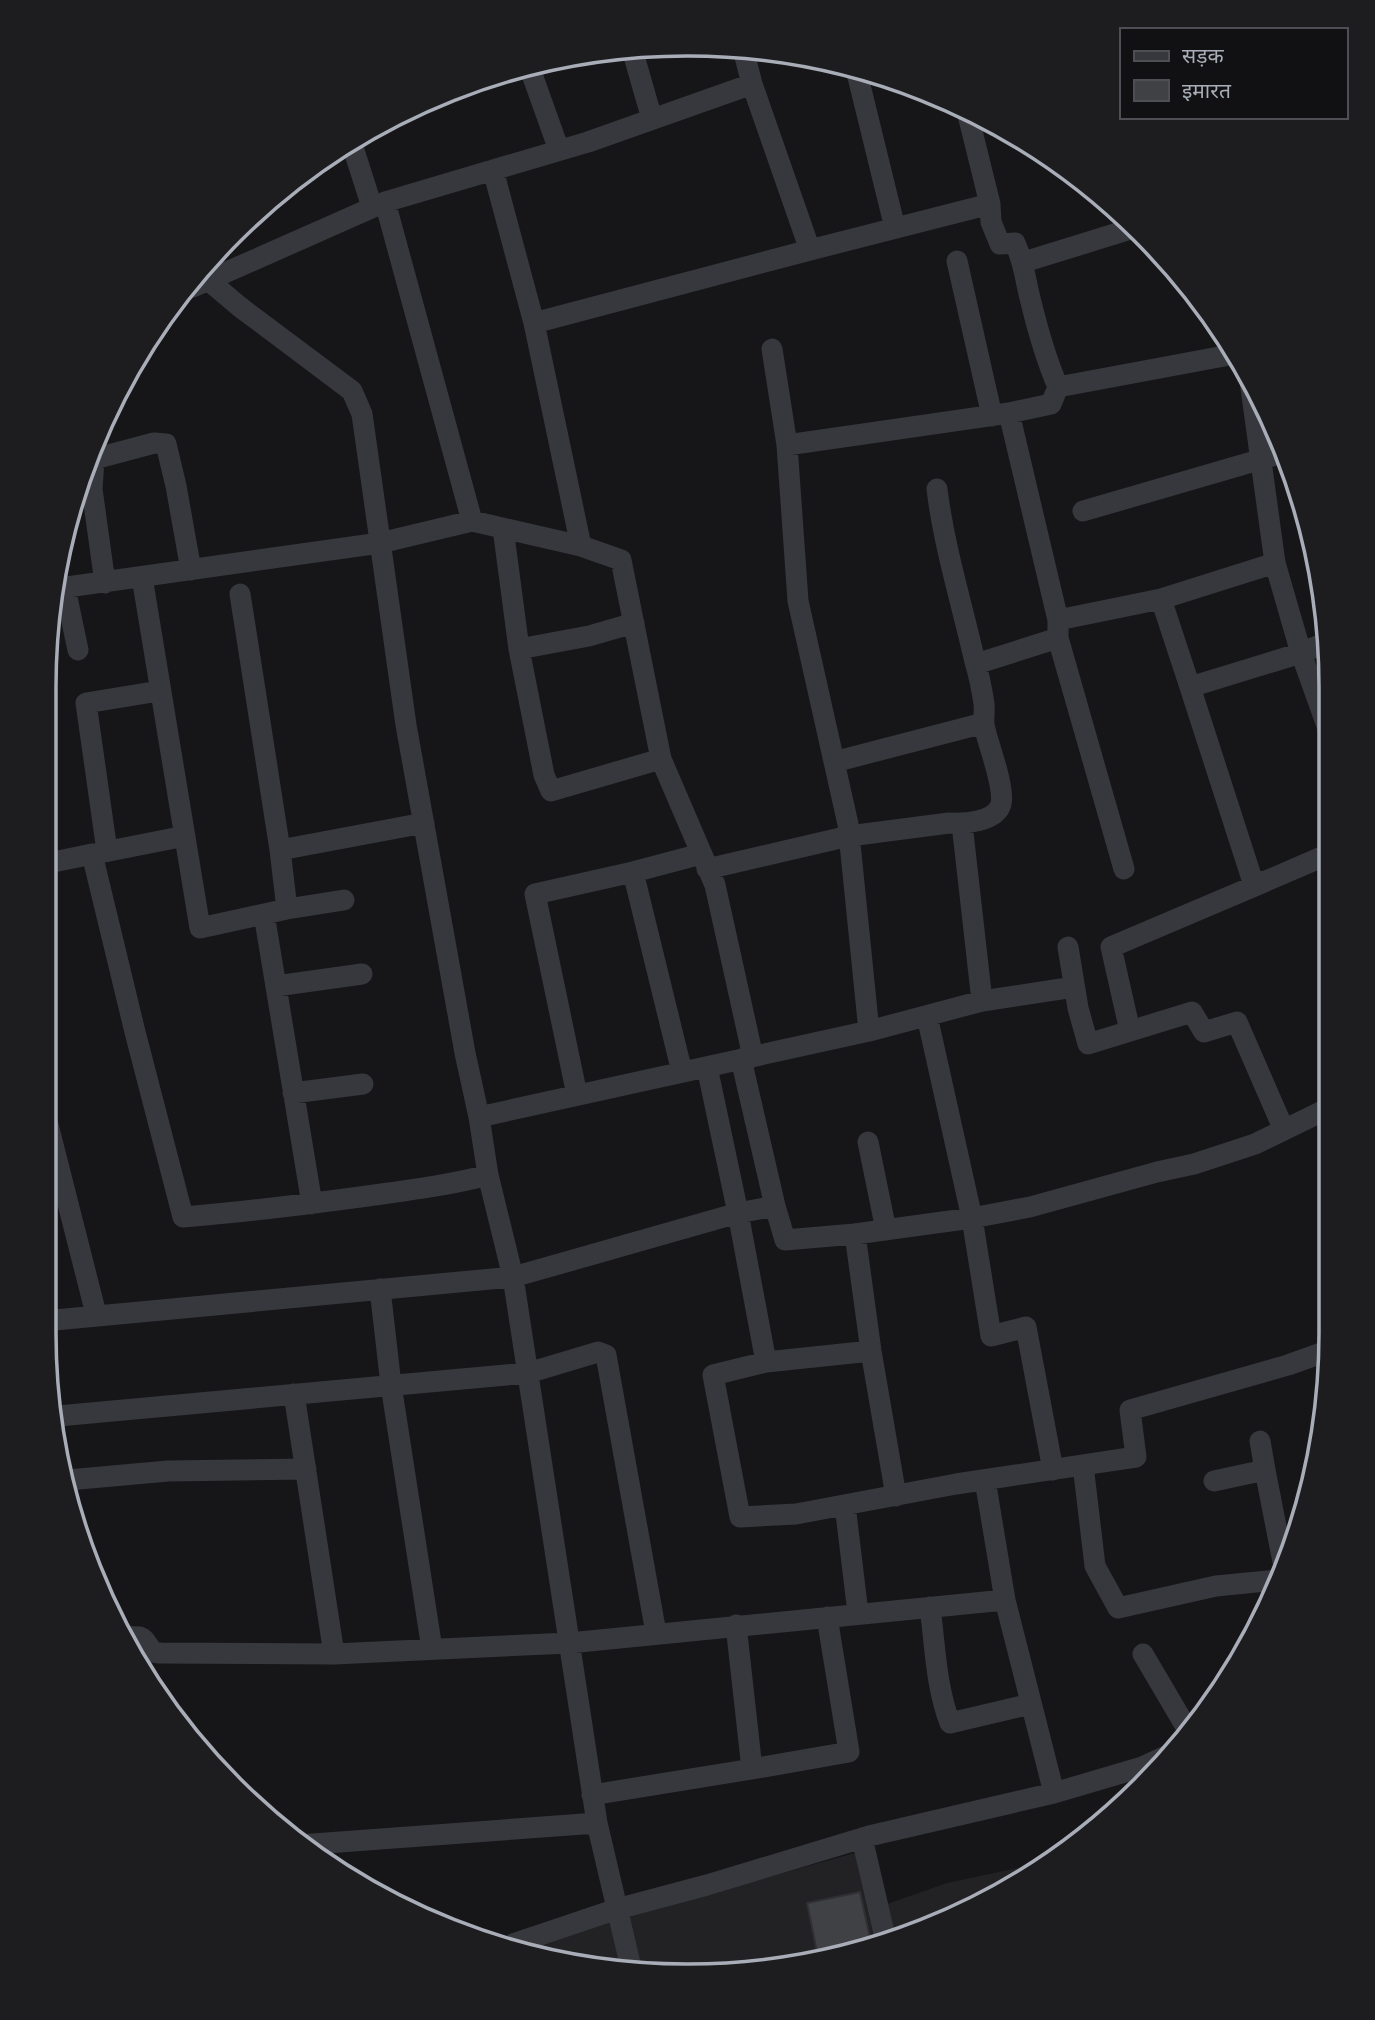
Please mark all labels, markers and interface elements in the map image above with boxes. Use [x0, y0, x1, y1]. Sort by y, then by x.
legend [1120, 28, 1347, 119]
text: सड़क [1182, 44, 1224, 71]
text: इमारत [1182, 79, 1232, 106]

